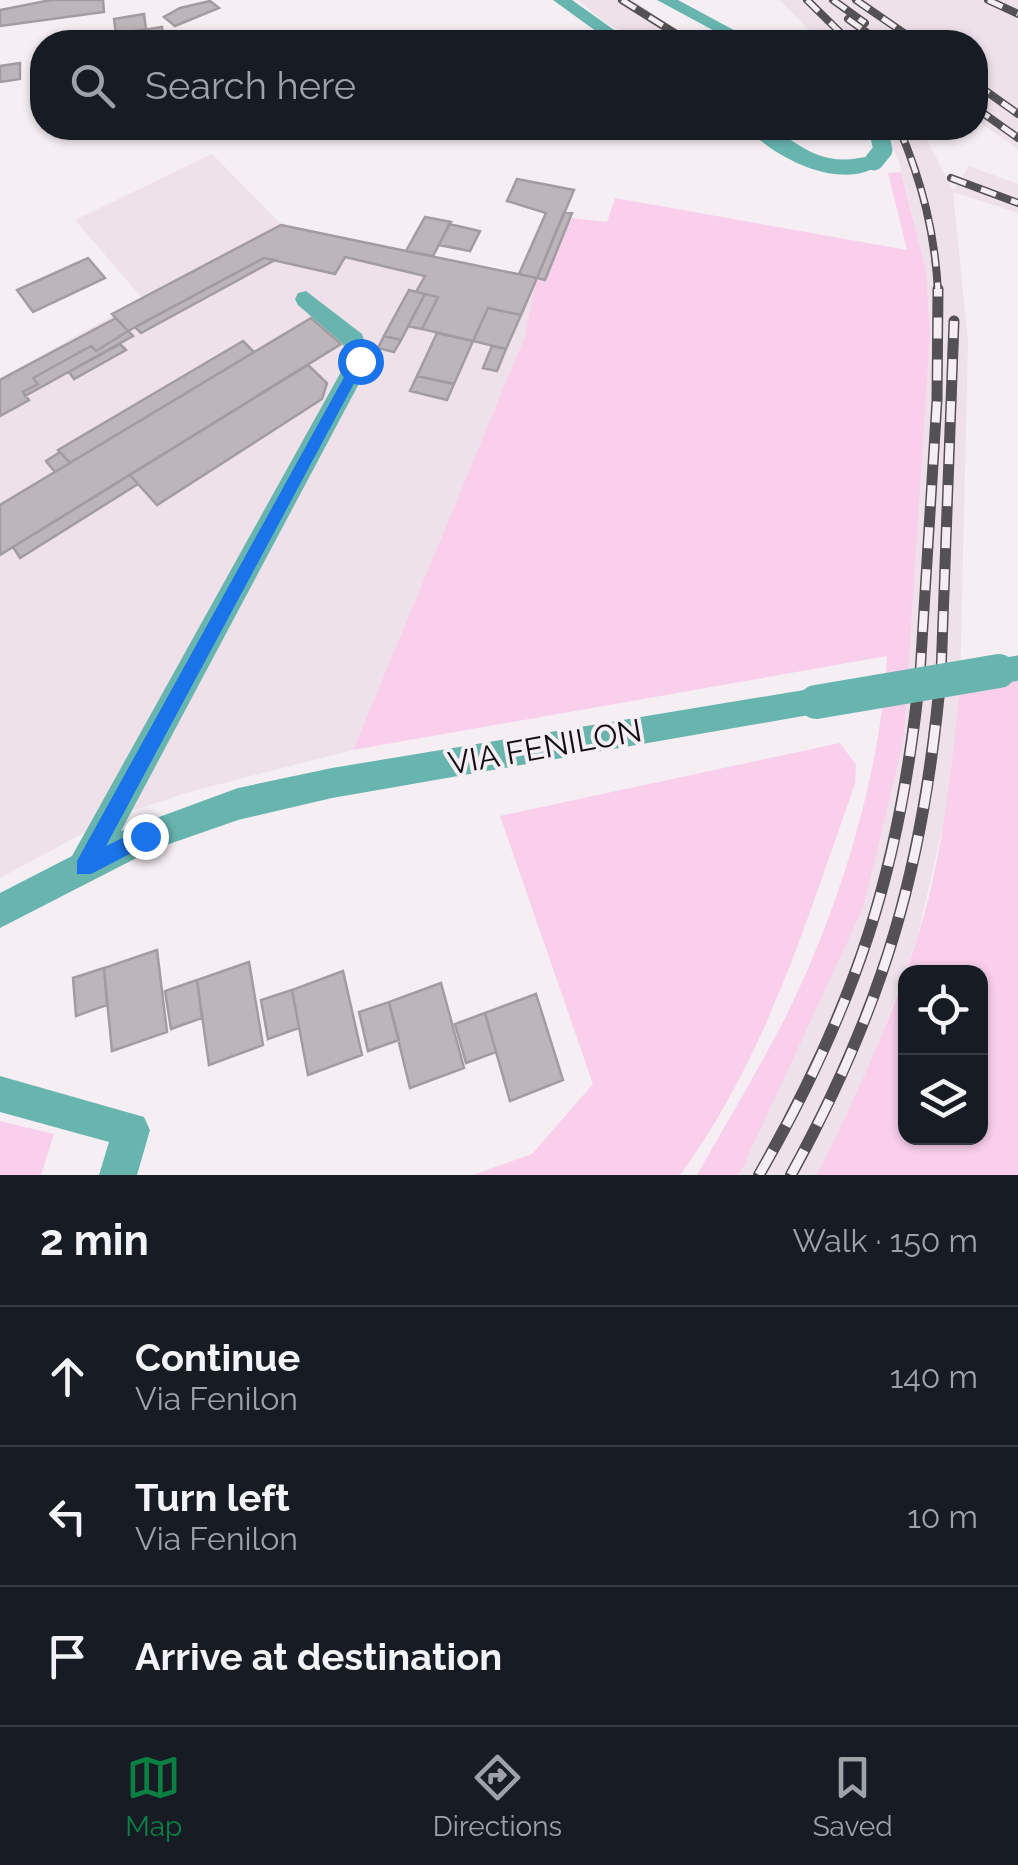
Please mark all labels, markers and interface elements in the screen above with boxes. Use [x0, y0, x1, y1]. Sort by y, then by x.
search box [30, 30, 988, 140]
icon: search [65, 58, 120, 113]
text: Search here [145, 63, 356, 108]
route start [338, 339, 384, 385]
street label: VIA FENILON [445, 711, 645, 782]
route end [123, 814, 169, 860]
map controls [898, 965, 988, 1145]
button: locate [898, 965, 988, 1055]
button: layers [898, 1055, 988, 1145]
text: 2 min [40, 1216, 149, 1265]
text: Walk · 150 m [792, 1222, 978, 1259]
text: Continue [135, 1335, 300, 1380]
icon: ahead [40, 1349, 95, 1404]
text: 140 m [890, 1358, 978, 1395]
text: Via Fenilon [135, 1380, 298, 1417]
text: Turn left [135, 1475, 290, 1520]
icon: left [40, 1489, 95, 1544]
text: 10 m [907, 1498, 978, 1535]
text: Via Fenilon [135, 1520, 298, 1557]
icon: arrive [40, 1629, 95, 1684]
text: Arrive at destination [135, 1634, 502, 1679]
tab: Map [125, 1750, 182, 1843]
tab: Directions [433, 1750, 562, 1843]
tab: Saved [813, 1750, 893, 1843]

